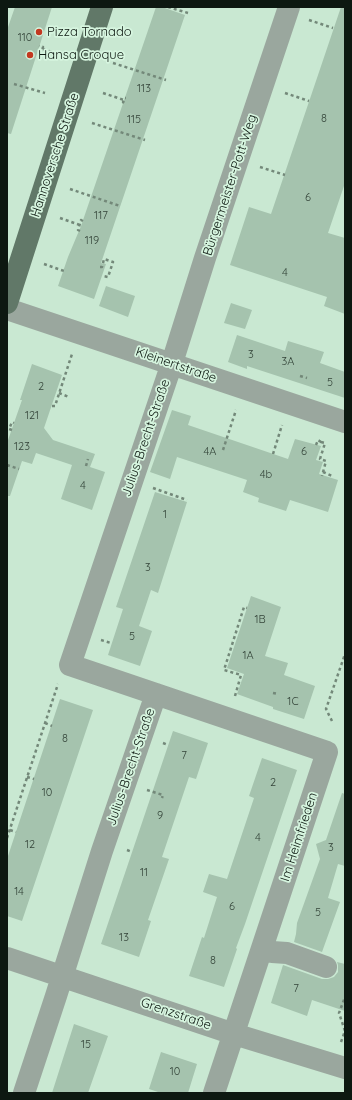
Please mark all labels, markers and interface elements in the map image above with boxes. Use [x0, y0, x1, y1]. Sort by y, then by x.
place label: Pizza Tornado [47, 24, 132, 40]
marker: Pizza Tornado [34, 27, 44, 37]
house number: 110 [18, 31, 32, 45]
place label: Hansa Croque [38, 47, 124, 63]
marker: Hansa Croque [25, 50, 35, 60]
house number: 113 [137, 82, 151, 96]
street label: Hannoversche Straße [27, 91, 83, 219]
street label: Bürgermeister-Pott-Weg [200, 112, 260, 258]
house number: 8 [321, 112, 327, 126]
house number: 115 [127, 113, 141, 127]
house number: 6 [305, 191, 311, 205]
house number: 117 [94, 209, 108, 223]
house number: 119 [85, 234, 99, 248]
house number: 4 [282, 266, 288, 280]
street label: Kleinertstraße [133, 344, 219, 386]
house number: 3 [248, 348, 254, 362]
house number: 3A [282, 355, 294, 369]
house number: 5 [327, 376, 333, 390]
street label: Julius-Brecht-Straße [119, 377, 173, 499]
house number: 2 [38, 380, 44, 394]
house number: 121 [25, 409, 39, 423]
house number: 123 [14, 440, 30, 454]
house number: 4A [204, 445, 216, 459]
house number: 6 [301, 445, 307, 459]
house number: 4b [260, 468, 272, 482]
house number: 4 [80, 479, 86, 493]
house number: 1 [163, 508, 167, 522]
house number: 3 [145, 561, 151, 575]
house number: 1B [254, 613, 266, 627]
house number: 5 [129, 630, 135, 644]
house number: 1A [242, 649, 254, 663]
house number: 1C [287, 695, 299, 709]
street label: Julius-Brecht-Straße [104, 706, 158, 828]
house number: 8 [62, 732, 68, 746]
house number: 7 [181, 749, 187, 763]
house number: 2 [270, 776, 276, 790]
house number: 10 [42, 786, 52, 800]
street label: Im Heimfrieden [277, 791, 321, 883]
house number: 9 [157, 809, 163, 823]
house number: 4 [255, 831, 261, 845]
house number: 12 [25, 838, 35, 852]
house number: 3 [328, 841, 334, 855]
house number: 11 [140, 866, 148, 880]
house number: 14 [14, 885, 24, 899]
house number: 6 [229, 900, 235, 914]
house number: 5 [315, 906, 321, 920]
house number: 13 [119, 931, 129, 945]
house number: 8 [210, 954, 216, 968]
house number: 7 [293, 982, 299, 996]
street label: Grenzstraße [139, 995, 213, 1033]
house number: 15 [81, 1038, 91, 1052]
house number: 10 [170, 1065, 180, 1079]

